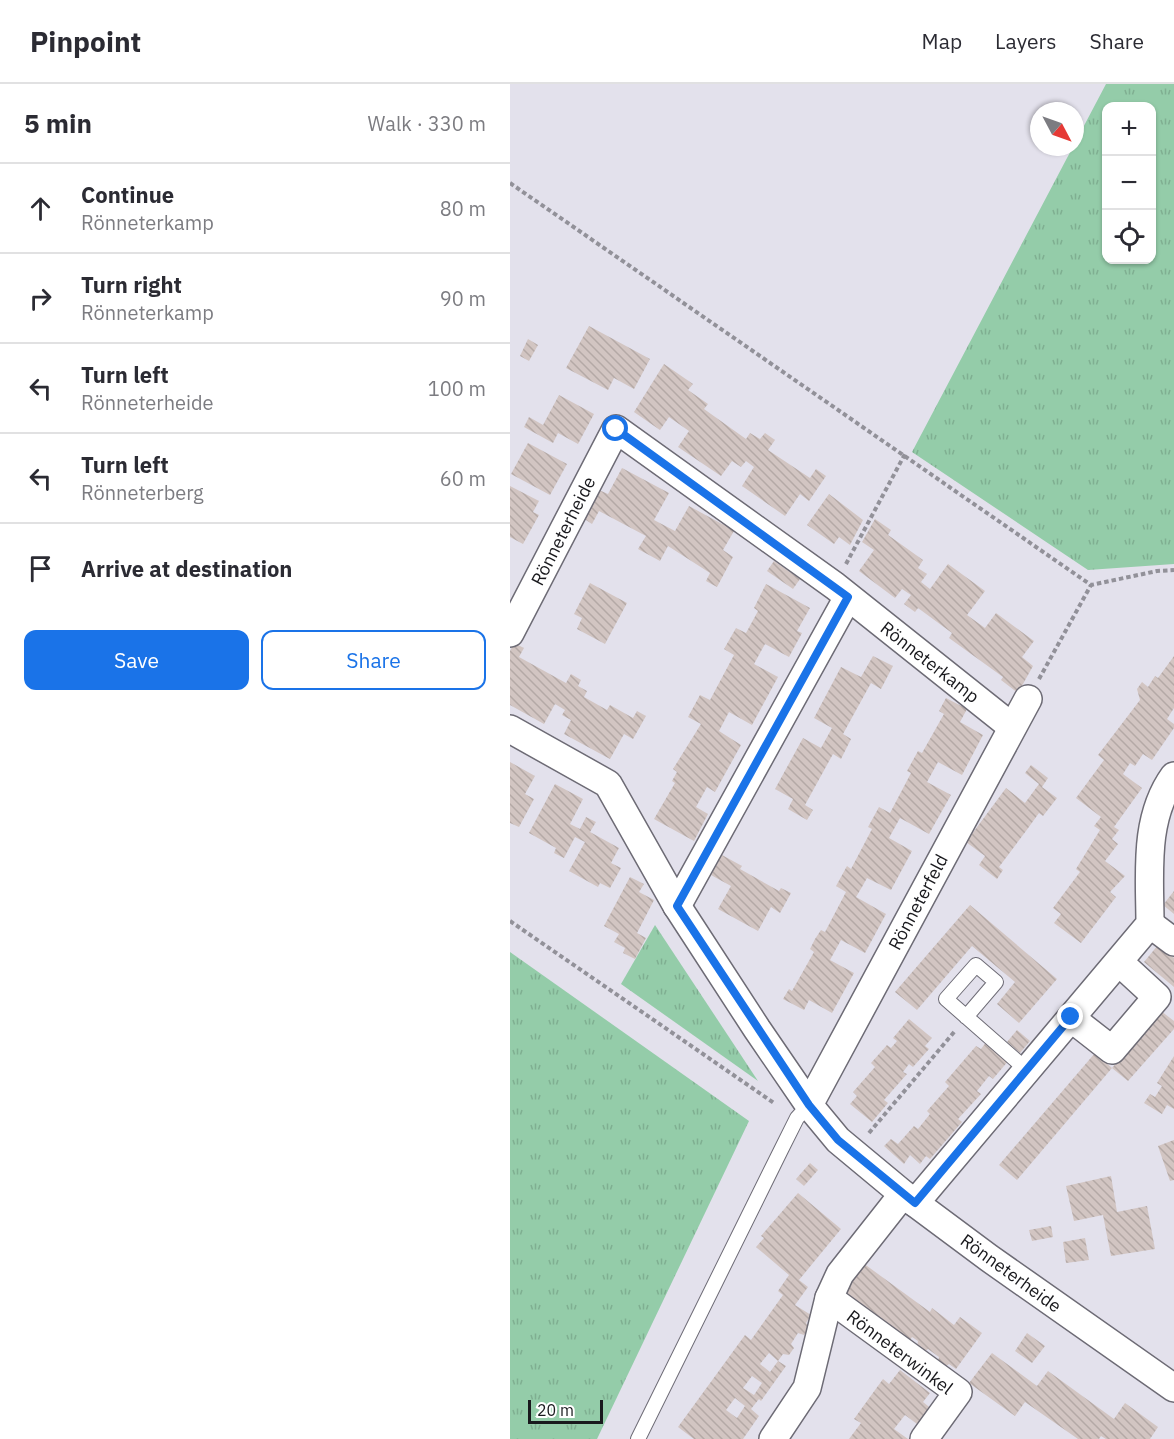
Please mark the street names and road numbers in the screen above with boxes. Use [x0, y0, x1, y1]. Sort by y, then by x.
street label: Rönneterheide [526, 473, 600, 589]
street label: Rönneterkamp [876, 616, 984, 708]
street label: Rönneterfeld [883, 850, 953, 954]
street label: Rönneterheide [956, 1229, 1066, 1317]
street label: Rönneterwinkel [842, 1305, 958, 1399]

